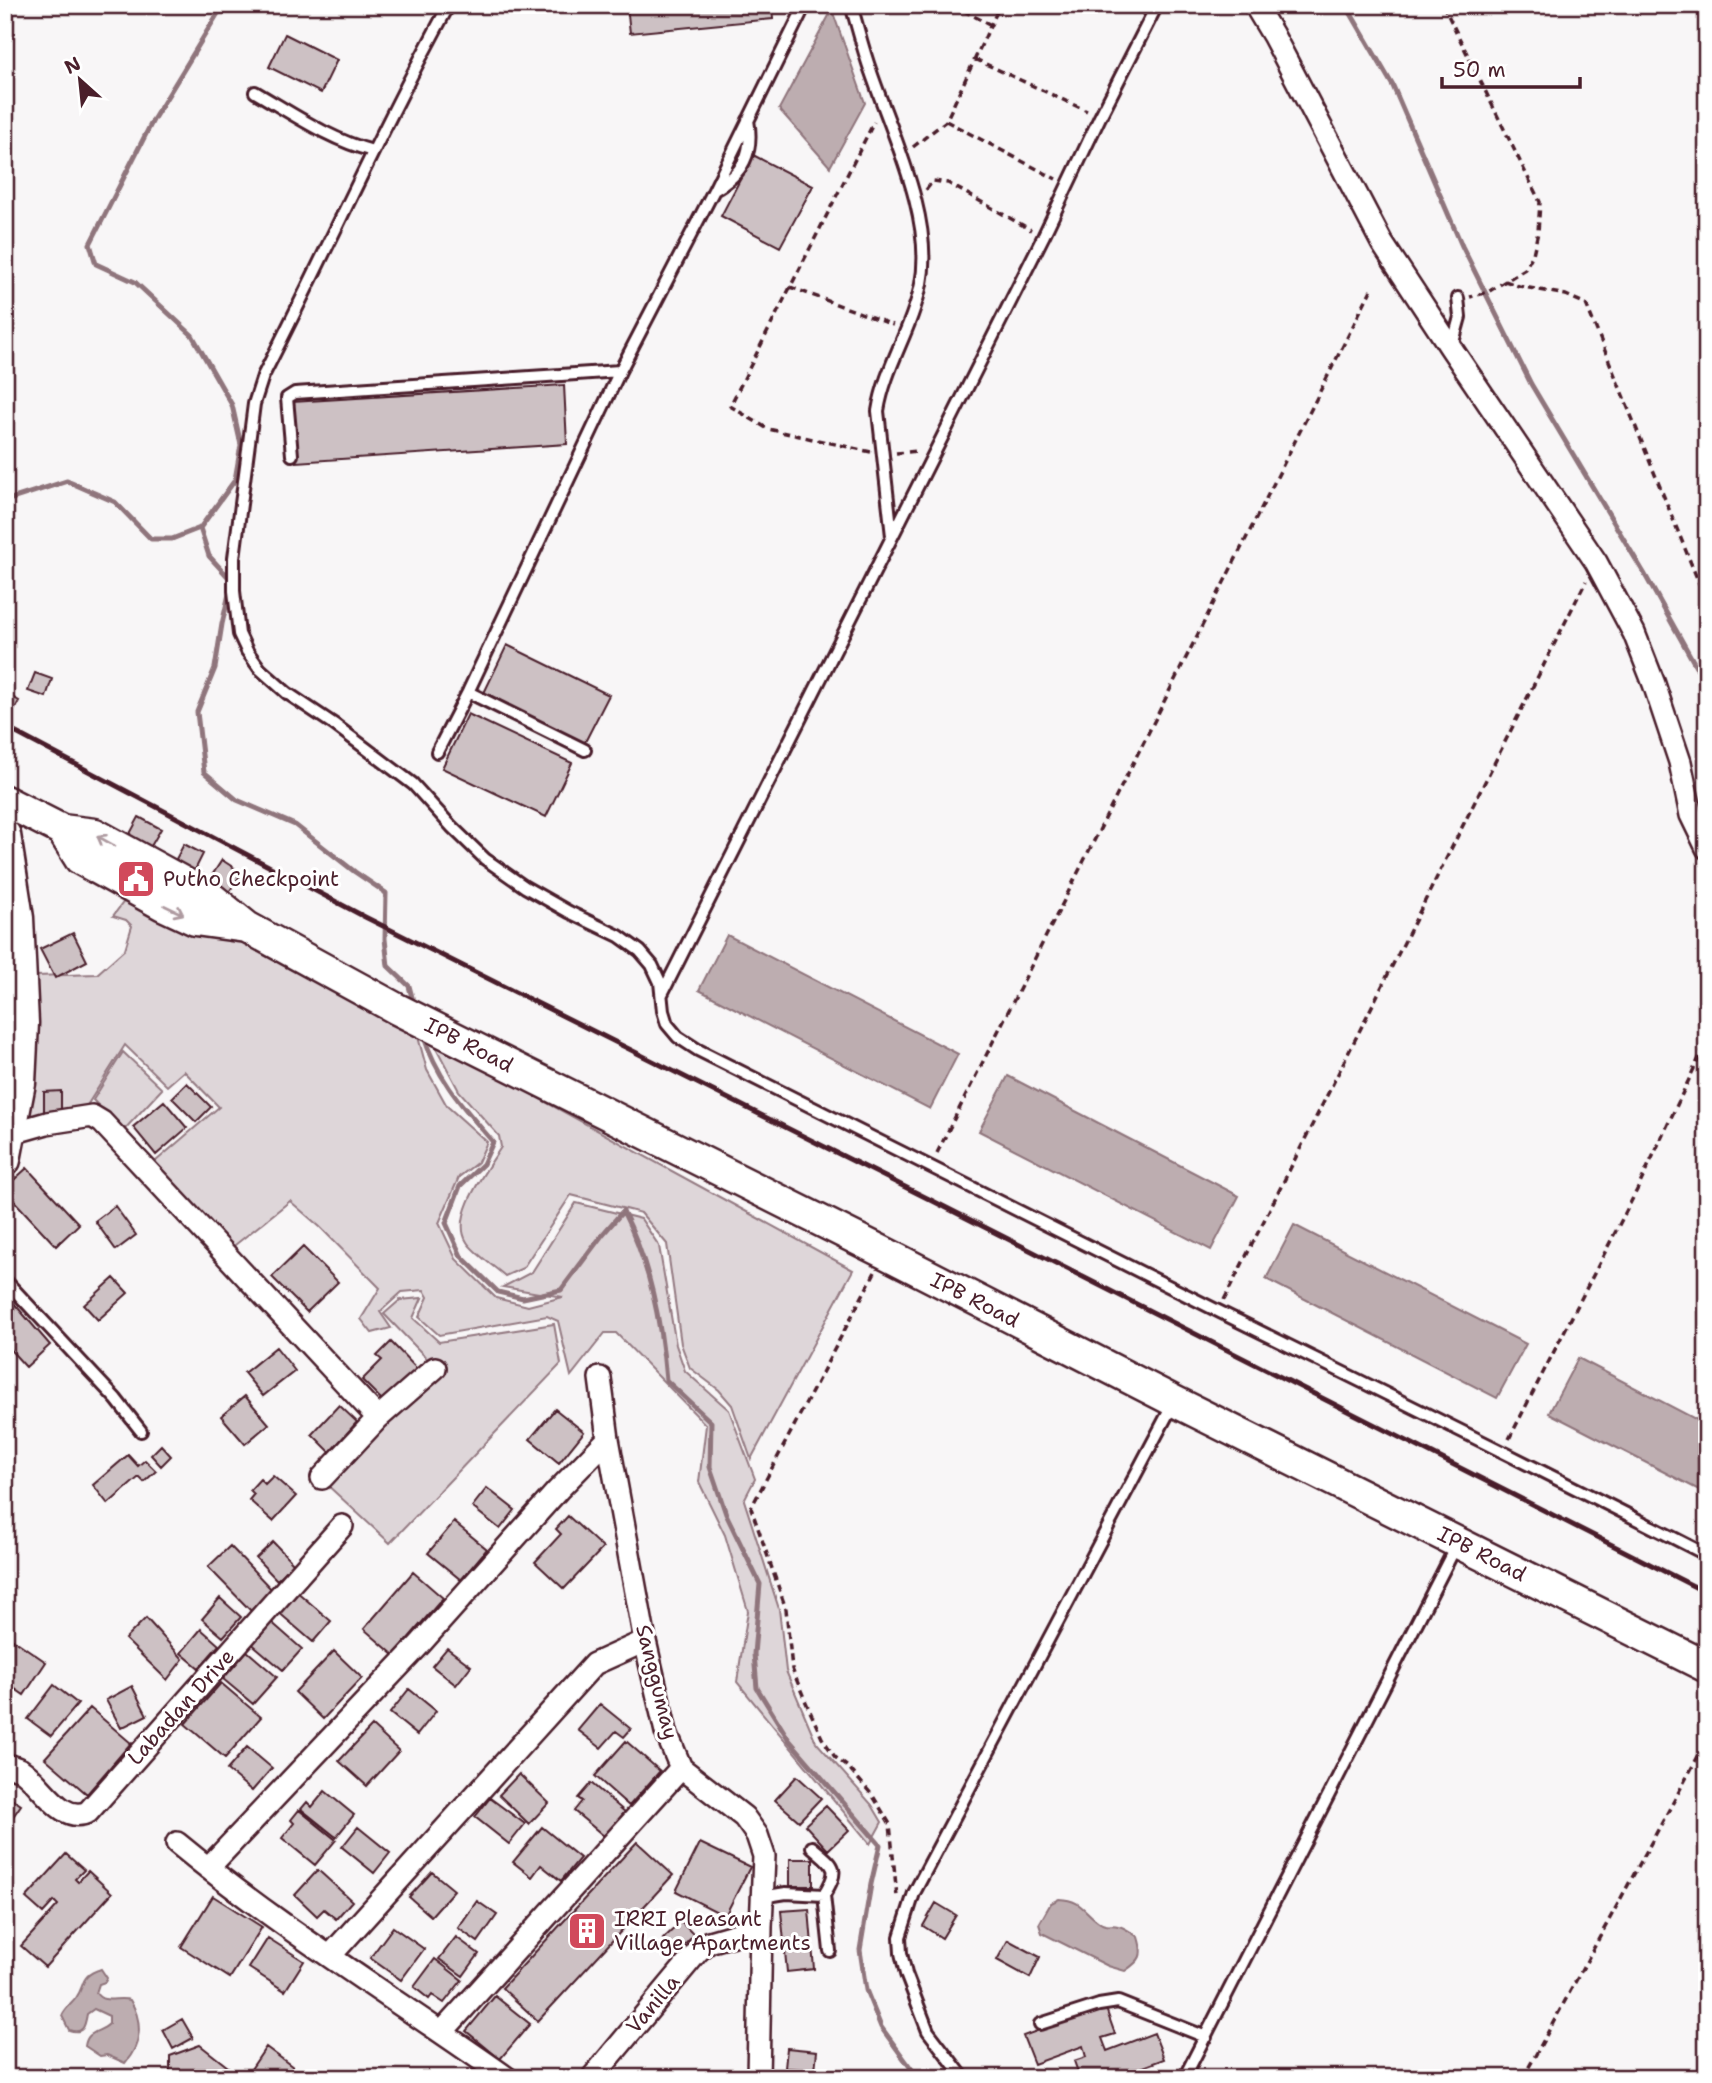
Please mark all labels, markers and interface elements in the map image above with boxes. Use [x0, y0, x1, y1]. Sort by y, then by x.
north arrow [46, 46, 116, 116]
scale bar [1442, 46, 1581, 90]
text: N [60, 51, 85, 80]
text: 50 m [1453, 56, 1506, 84]
one-way arrow [96, 833, 116, 847]
public building icon: Putho Checkpoint [115, 858, 157, 900]
place label: Putho Checkpoint [163, 865, 339, 893]
one-way arrow [163, 904, 184, 918]
street label: IPB Road [420, 1011, 518, 1079]
street label: IPB Road [926, 1266, 1024, 1334]
street label: IPB Road [1433, 1520, 1531, 1588]
street label: Sanggumay [629, 1622, 685, 1742]
street label: Labadan Drive [121, 1643, 241, 1771]
place label: IRRI Pleasant Village Apartments [614, 1905, 811, 1957]
building icon: IRRI Pleasant Village Apartments [566, 1910, 608, 1952]
street label: Vanilla [620, 1968, 686, 2040]

